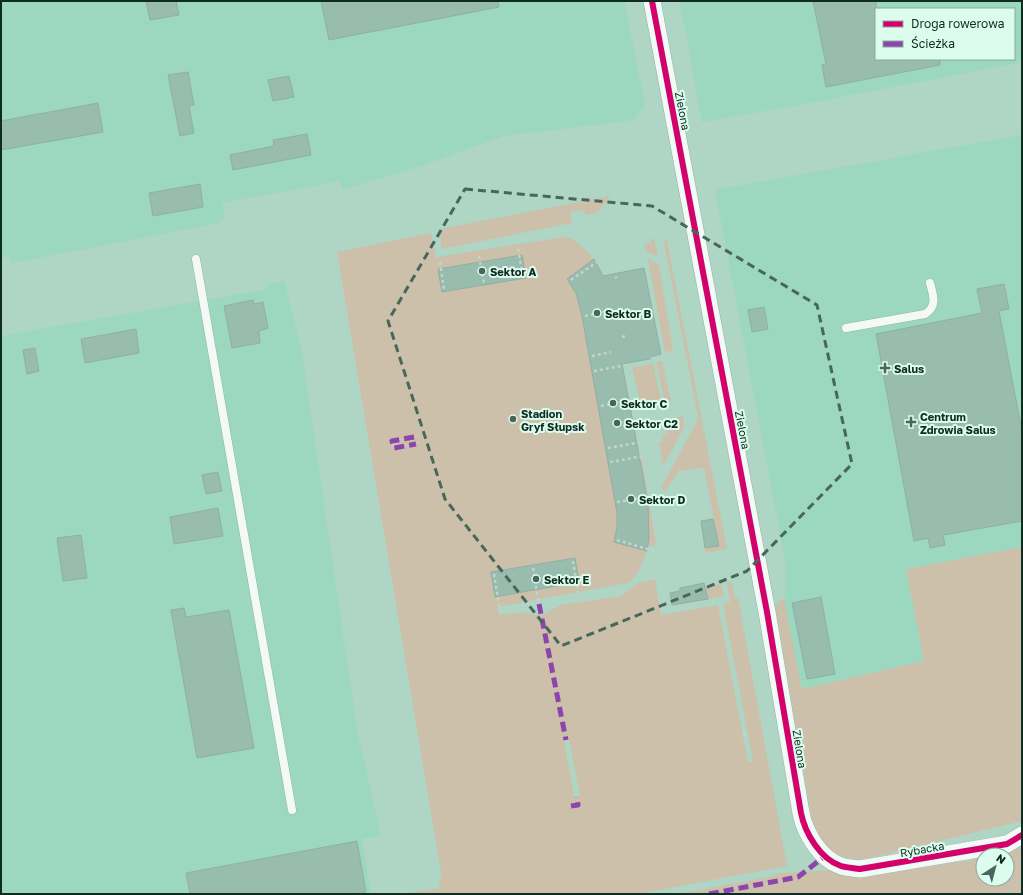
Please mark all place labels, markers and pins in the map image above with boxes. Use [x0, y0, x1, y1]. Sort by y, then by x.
place label: Sektor A [490, 265, 536, 278]
marker: Sektor A [477, 266, 487, 276]
place label: Sektor B [605, 307, 651, 320]
marker: Sektor B [592, 308, 602, 318]
marker: Salus [879, 362, 891, 374]
place label: Salus [894, 362, 924, 375]
place label: Sektor C [621, 397, 667, 410]
marker: Sektor C [608, 398, 618, 408]
place label: Stadion Gryf Słupsk [521, 407, 585, 433]
place label: Centrum Zdrowia Salus [920, 410, 996, 436]
marker: Stadion Gryf Słupsk [508, 414, 518, 424]
marker: Centrum Zdrowia Salus [905, 416, 917, 428]
place label: Sektor C2 [625, 417, 678, 430]
marker: Sektor C2 [612, 418, 622, 428]
place label: Sektor D [639, 493, 685, 506]
marker: Sektor D [626, 494, 636, 504]
place label: Sektor E [544, 573, 589, 586]
marker: Sektor E [531, 574, 541, 584]

